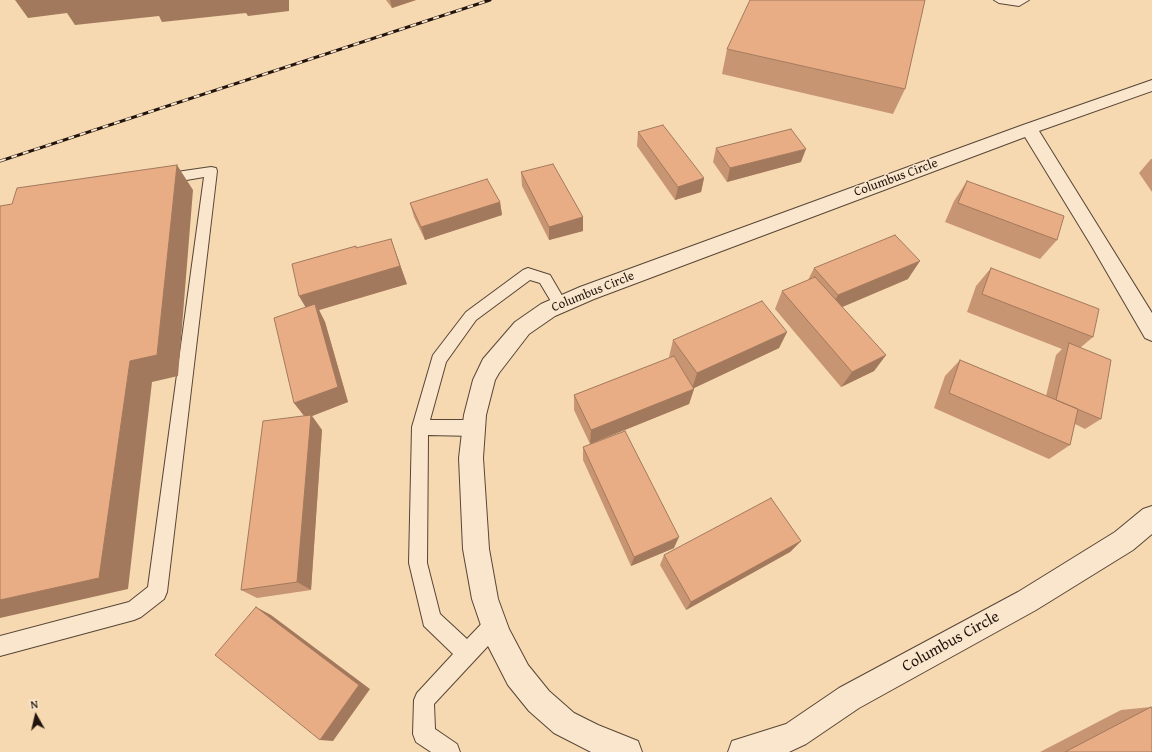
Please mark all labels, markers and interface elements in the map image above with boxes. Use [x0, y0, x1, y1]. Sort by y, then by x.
street label: Columbus Circle [852, 156, 940, 200]
street label: Columbus Circle [549, 268, 637, 316]
street label: Columbus Circle [899, 607, 1003, 677]
north arrow [16, 696, 56, 736]
text: N [30, 696, 39, 713]

